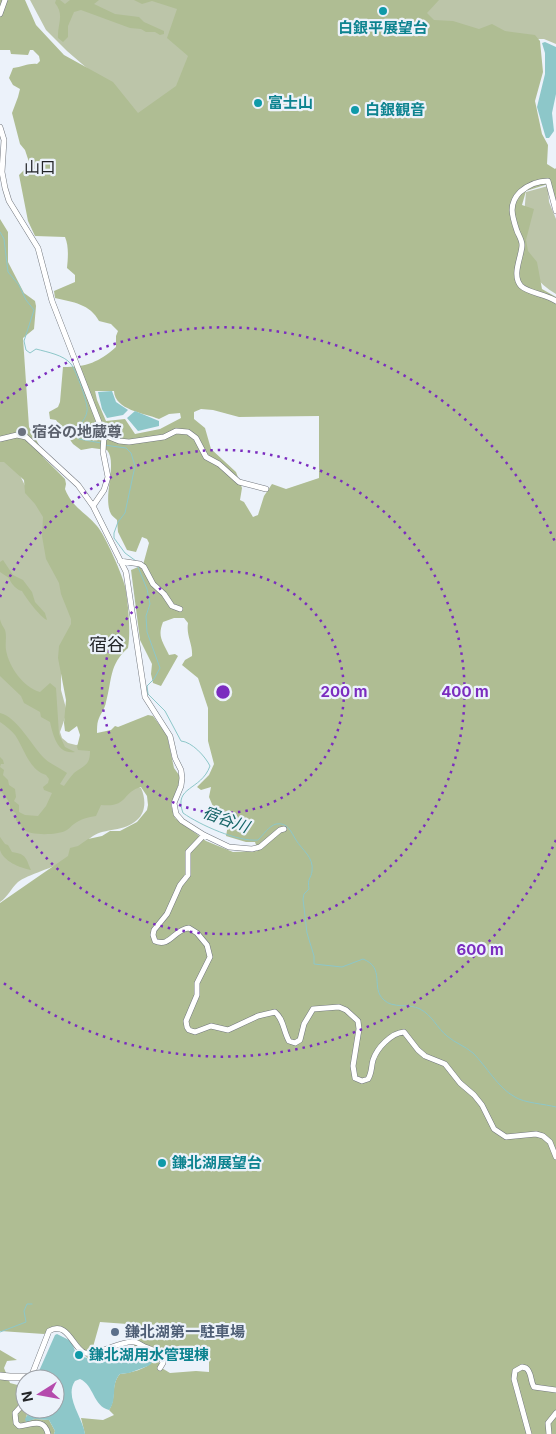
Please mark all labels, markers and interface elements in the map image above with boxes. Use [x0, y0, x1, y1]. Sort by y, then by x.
marker: 白銀平展望台 [377, 5, 389, 17]
place label: 白銀平展望台 [338, 18, 428, 37]
place label: 富士山 [268, 93, 313, 112]
marker: 富士山 [252, 97, 264, 109]
place label: 白銀観音 [365, 100, 425, 119]
marker: 白銀観音 [349, 104, 361, 116]
district label: 山口 [24, 157, 56, 177]
place label: 宿谷の地蔵尊 [32, 422, 122, 441]
marker: 宿谷の地蔵尊 [16, 426, 28, 438]
district label: 宿谷 [89, 634, 125, 655]
text: 200 m [321, 682, 367, 701]
text: 400 m [441, 682, 489, 701]
centre of rings [214, 683, 232, 701]
water label: 宿谷川 [200, 801, 254, 837]
text: 600 m [456, 940, 504, 959]
place label: 鎌北湖展望台 [171, 1153, 262, 1172]
marker: 鎌北湖展望台 [156, 1157, 168, 1169]
place label: 鎌北湖第一駐車場 [124, 1322, 245, 1341]
marker: 鎌北湖第一駐車場 [109, 1326, 121, 1338]
place label: 鎌北湖用水管理棟 [88, 1345, 209, 1364]
marker: 鎌北湖用水管理棟 [73, 1349, 85, 1361]
north arrow [15, 1369, 65, 1419]
text: N [17, 1390, 36, 1403]

